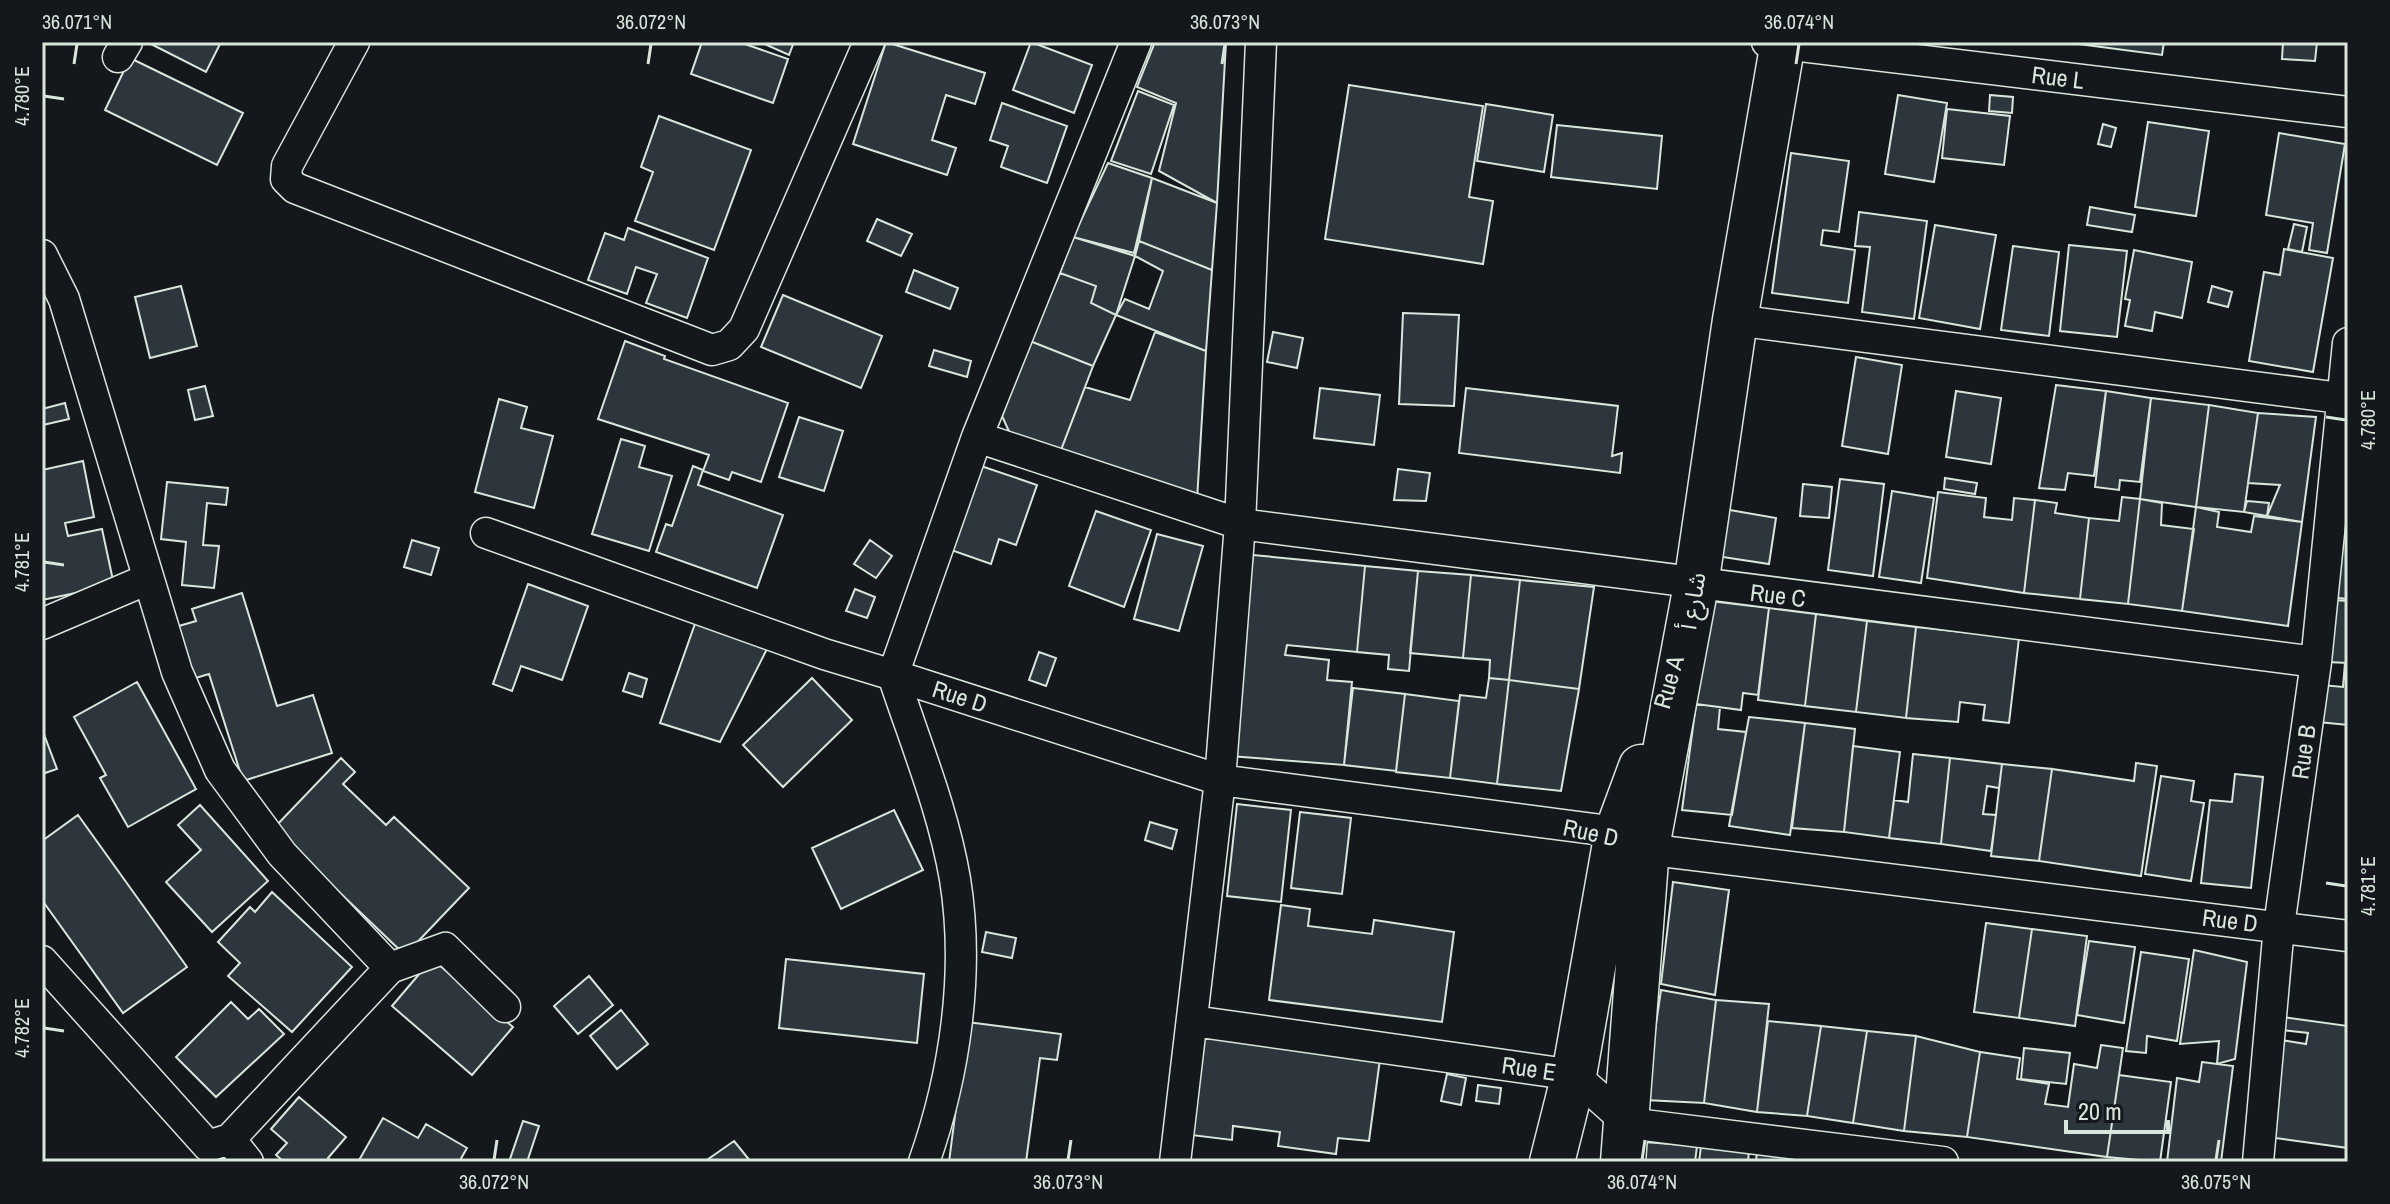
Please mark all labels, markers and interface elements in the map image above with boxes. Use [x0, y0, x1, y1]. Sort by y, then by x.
text: 36.071°N [42, 8, 112, 35]
text: 36.072°N [616, 8, 686, 35]
text: 36.073°N [1190, 8, 1260, 35]
text: 36.074°N [1764, 8, 1834, 35]
street label: Rue L [2030, 58, 2086, 96]
text: 4.780°E [8, 66, 35, 126]
text: 4.780°E [2354, 390, 2381, 450]
text: 4.781°E [8, 532, 35, 592]
street label: شارع أ [1671, 570, 1715, 633]
street label: Rue C [1748, 576, 1808, 614]
street label: Rue A [1645, 651, 1691, 712]
street label: Rue D [929, 672, 991, 720]
street label: Rue B [2283, 723, 2323, 781]
street label: Rue D [1560, 811, 1622, 853]
text: 4.781°E [2354, 856, 2381, 916]
street label: Rue D [2200, 901, 2260, 939]
text: 4.782°E [8, 998, 35, 1058]
street label: Rue E [1500, 1048, 1558, 1088]
scale bar [2066, 1084, 2168, 1134]
text: 20 m [2078, 1095, 2122, 1127]
text: 36.072°N [459, 1168, 529, 1195]
text: 36.073°N [1033, 1168, 1103, 1195]
text: 36.074°N [1607, 1168, 1677, 1195]
text: 36.075°N [2181, 1168, 2251, 1195]

